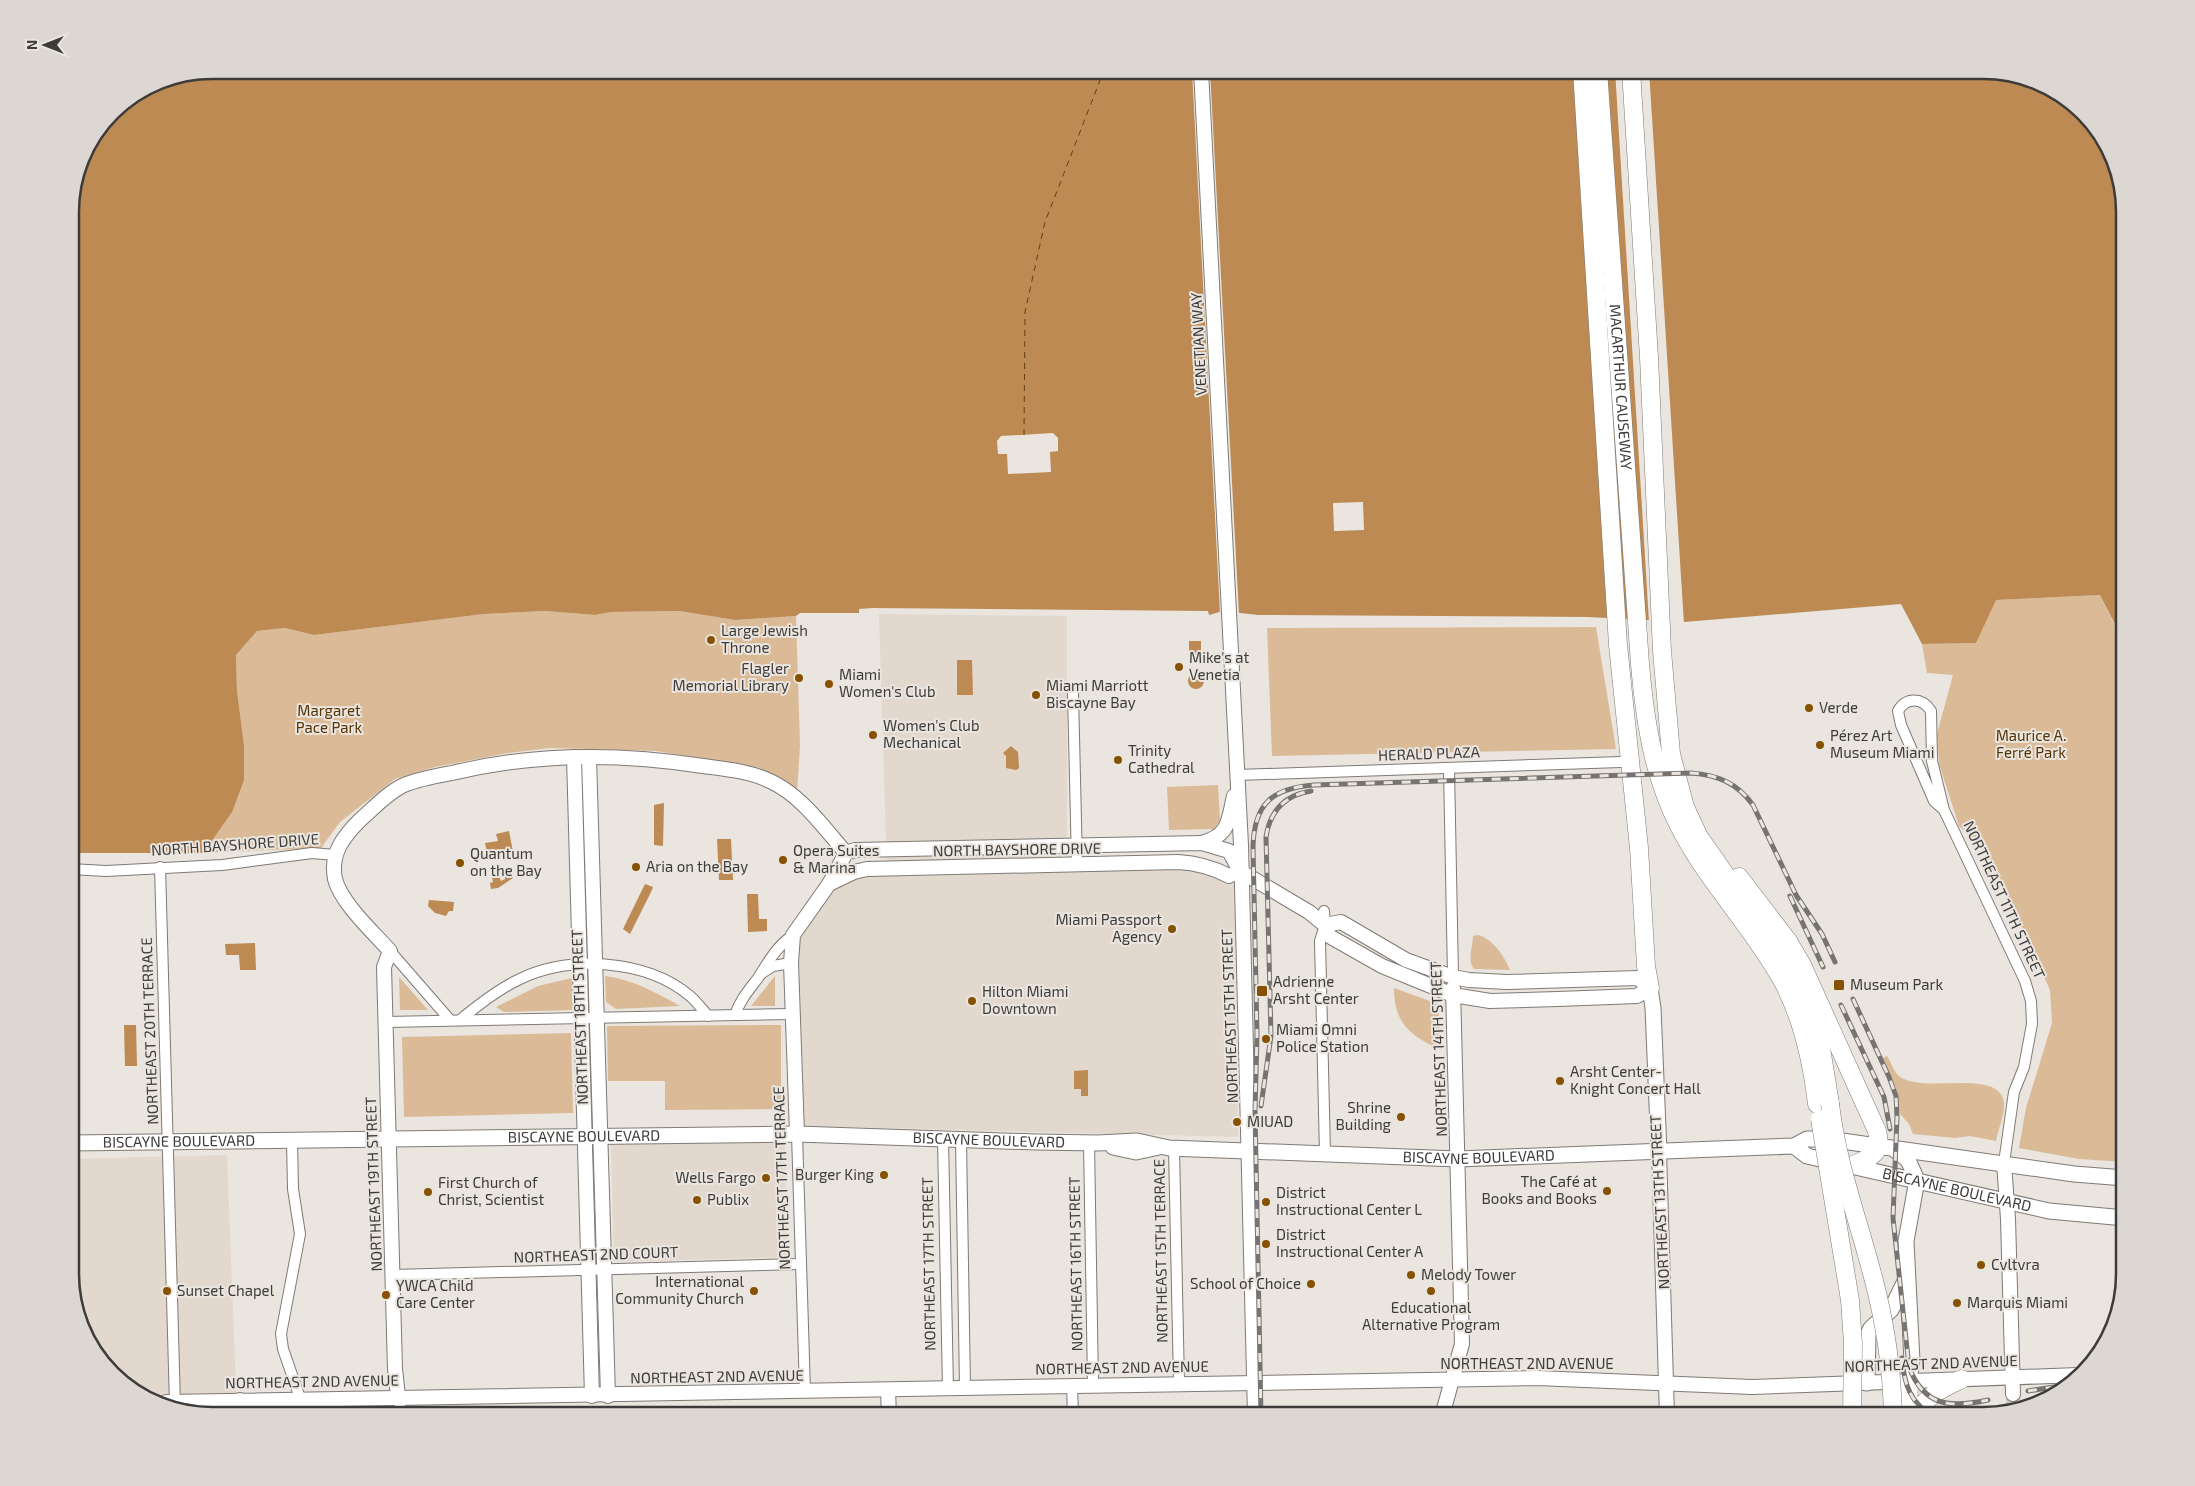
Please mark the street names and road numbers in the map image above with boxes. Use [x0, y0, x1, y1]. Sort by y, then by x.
street label: VENETIAN WAY [1186, 292, 1210, 396]
street label: MACARTHUR CAUSEWAY [1607, 303, 1636, 471]
street label: HERALD PLAZA [1378, 742, 1481, 764]
street label: NORTHEAST 11TH STREET [1960, 818, 2050, 982]
street label: NORTH BAYSHORE DRIVE [150, 829, 319, 859]
street label: NORTH BAYSHORE DRIVE [933, 839, 1101, 859]
street label: NORTHEAST 15TH STREET [1217, 928, 1241, 1103]
street label: NORTHEAST 18TH STREET [567, 929, 591, 1105]
street label: NORTHEAST 20TH TERRACE [137, 937, 161, 1125]
street label: NORTHEAST 14TH STREET [1426, 961, 1450, 1137]
street label: NORTHEAST 17TH TERRACE [769, 1086, 793, 1270]
street label: NORTHEAST 19TH STREET [361, 1096, 385, 1272]
street label: NORTHEAST 13TH STREET [1645, 1114, 1673, 1290]
street label: BISCAYNE BOULEVARD [508, 1126, 660, 1146]
street label: BISCAYNE BOULEVARD [912, 1128, 1065, 1150]
street label: BISCAYNE BOULEVARD [103, 1131, 255, 1151]
street label: BISCAYNE BOULEVARD [1402, 1145, 1555, 1167]
street label: NORTHEAST 15TH TERRACE [1149, 1159, 1171, 1343]
street label: BISCAYNE BOULEVARD [1881, 1163, 2033, 1215]
street label: NORTHEAST 16TH STREET [1064, 1176, 1086, 1352]
street label: NORTHEAST 17TH STREET [917, 1177, 939, 1351]
street label: NORTHEAST 2ND COURT [513, 1242, 679, 1266]
street label: NORTHEAST 2ND AVENUE [1844, 1351, 2018, 1375]
street label: NORTHEAST 2ND AVENUE [1440, 1354, 1614, 1372]
street label: NORTHEAST 2ND AVENUE [1035, 1356, 1209, 1378]
street label: NORTHEAST 2ND AVENUE [630, 1365, 804, 1387]
street label: NORTHEAST 2ND AVENUE [225, 1370, 399, 1392]

